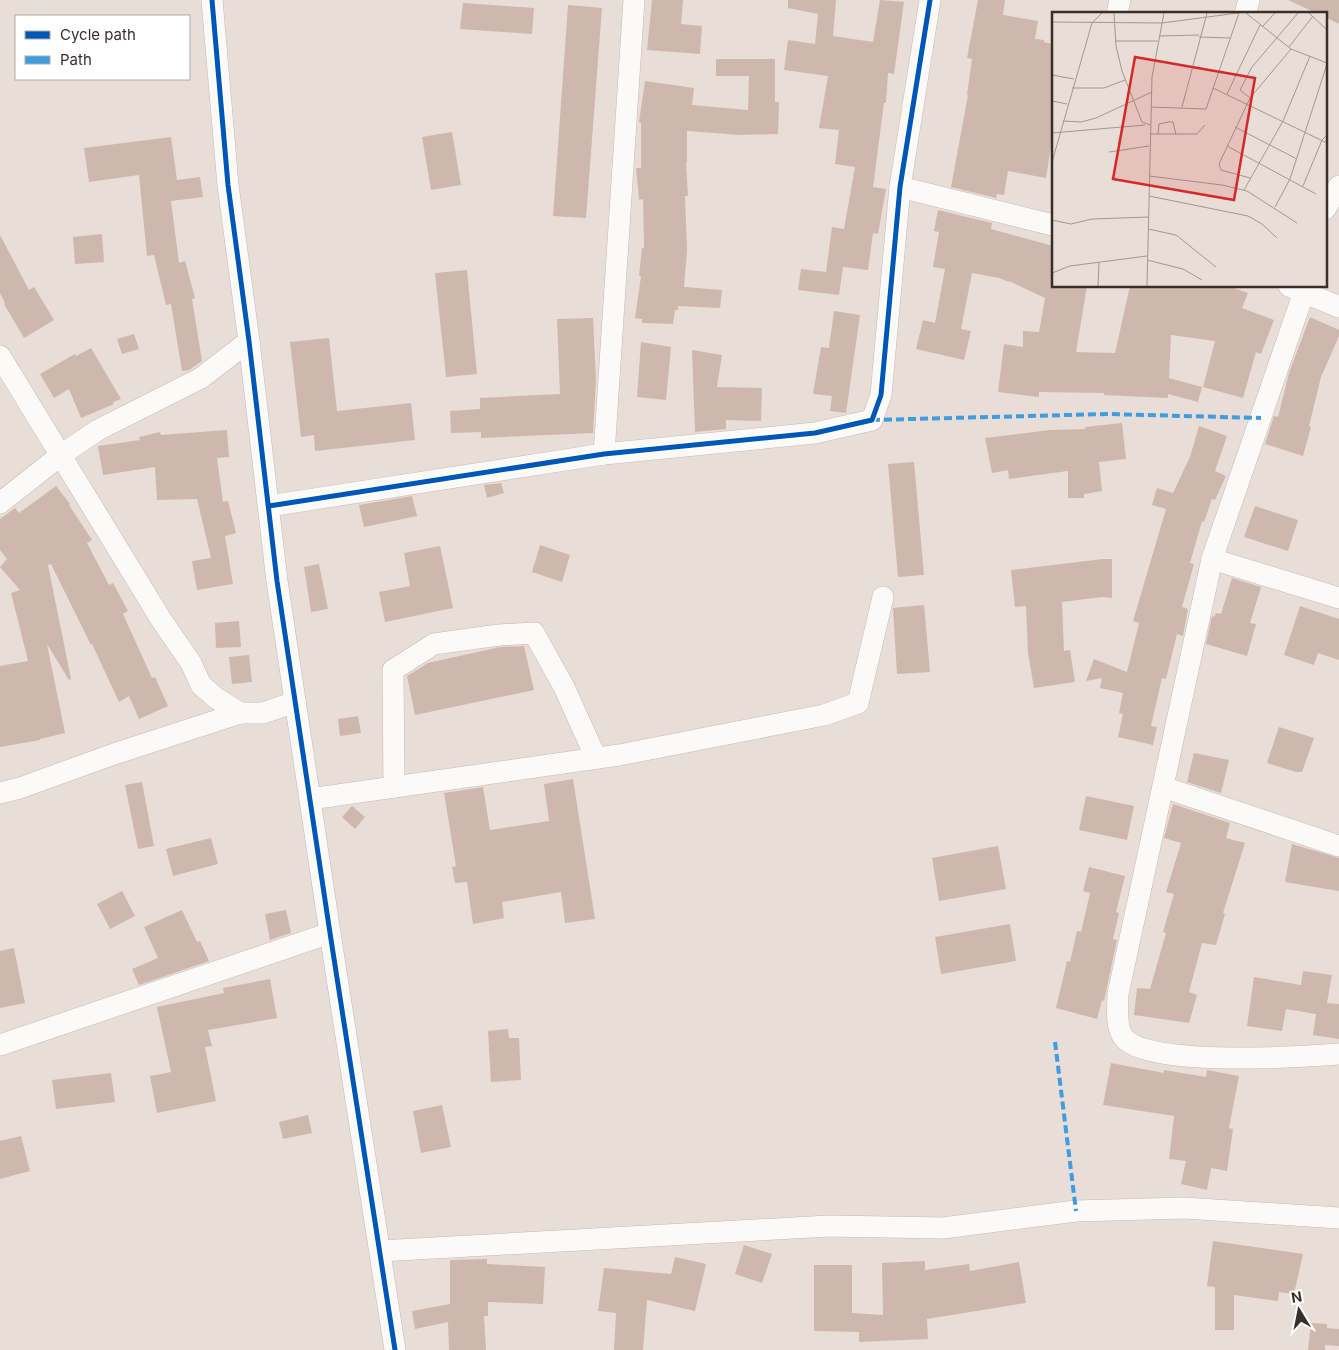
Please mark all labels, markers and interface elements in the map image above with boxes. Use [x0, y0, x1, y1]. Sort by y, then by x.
inset map [1052, 12, 1326, 288]
legend [15, 15, 190, 80]
text: Cycle path [60, 25, 136, 44]
text: Path [60, 50, 92, 69]
north arrow [1274, 1285, 1324, 1335]
text: N [1290, 1287, 1303, 1306]

